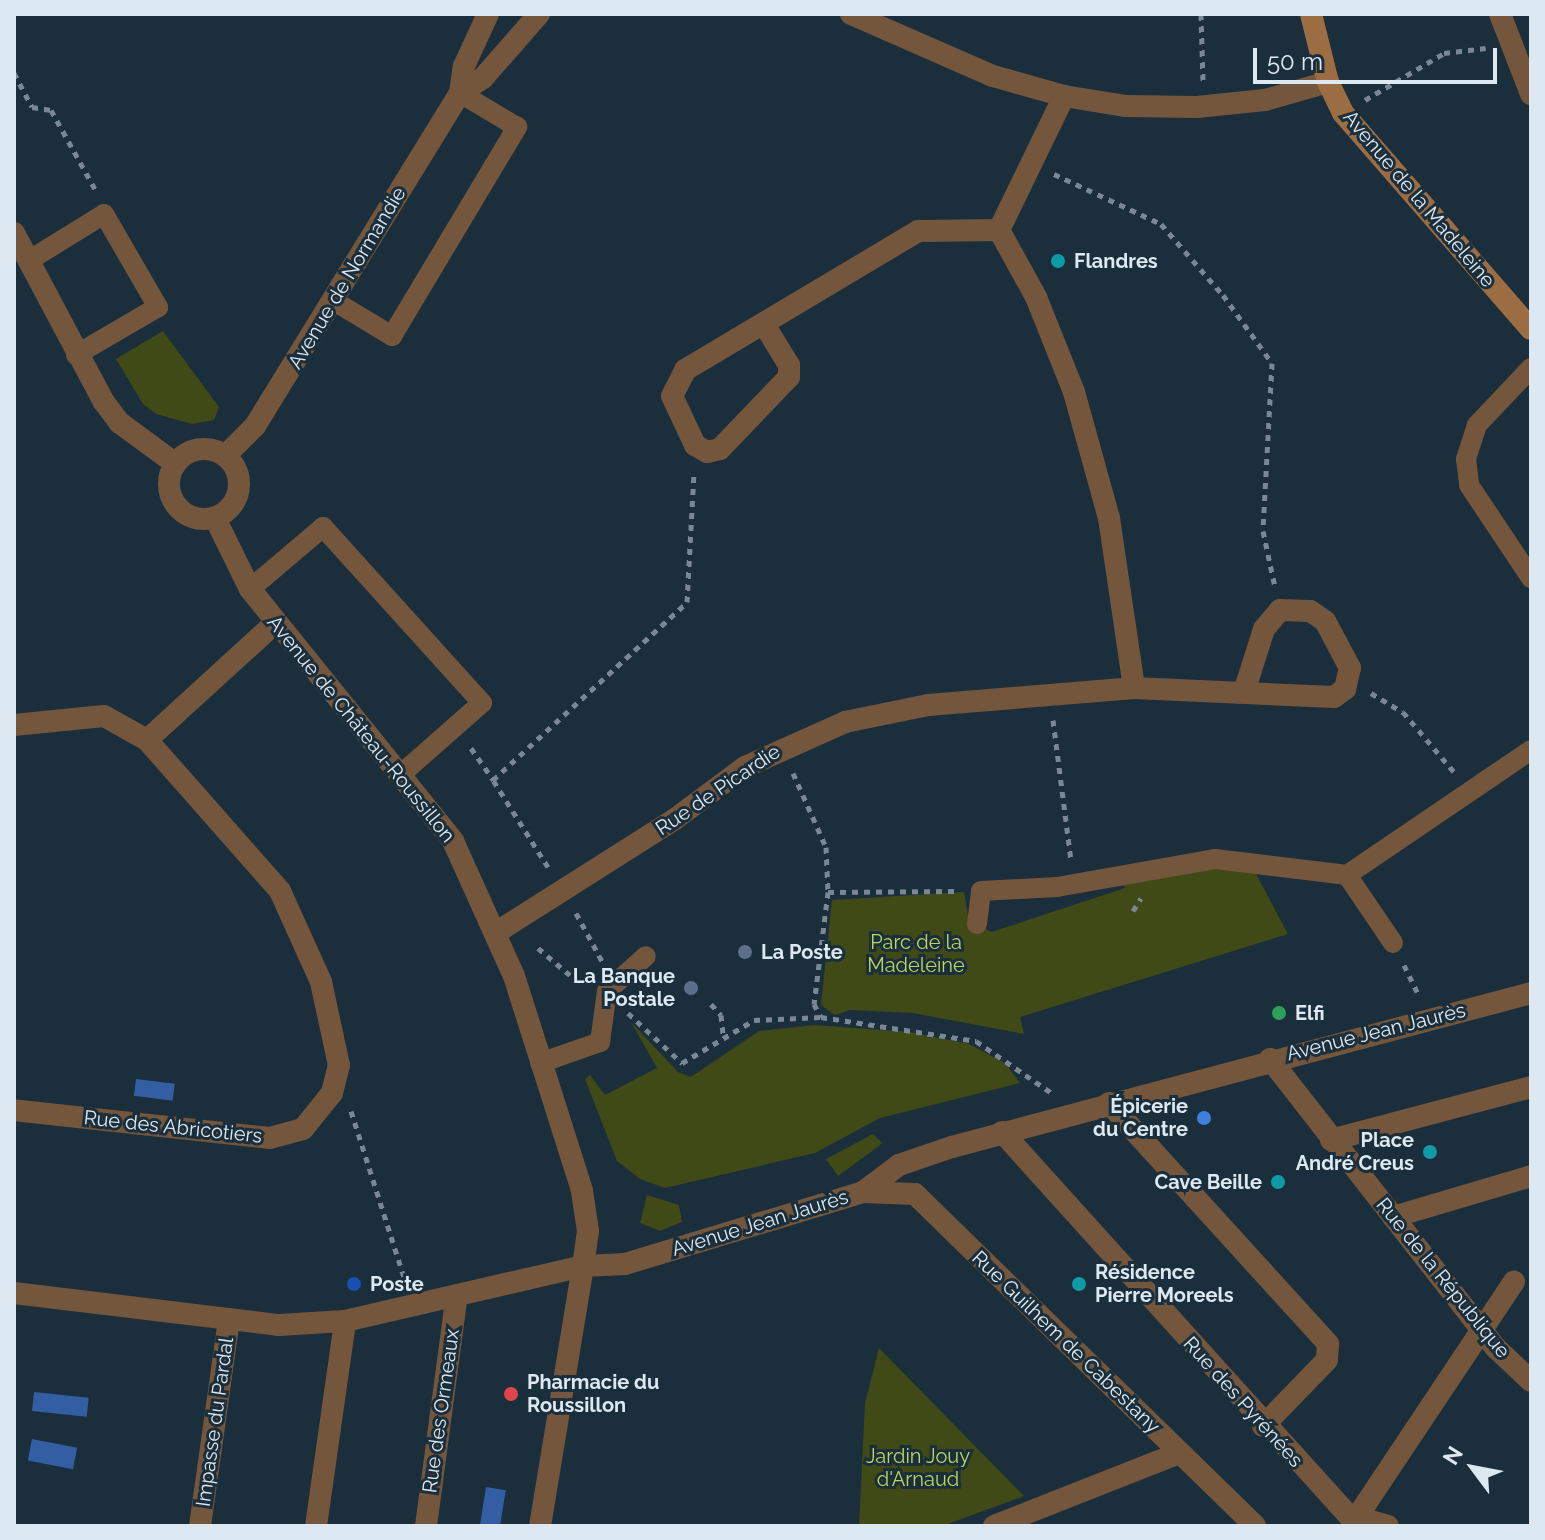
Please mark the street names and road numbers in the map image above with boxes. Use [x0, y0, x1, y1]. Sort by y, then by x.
street label: Avenue de la Madeleine [1338, 106, 1500, 292]
street label: Avenue de Normandie [283, 183, 411, 373]
street label: Avenue de Château-Roussillon [262, 611, 460, 847]
street label: Rue de Picardie [651, 740, 785, 840]
street label: Avenue Jean Jaurès [1284, 998, 1468, 1066]
street label: Rue des Abricotiers [82, 1106, 264, 1148]
street label: Avenue Jean Jaurès [668, 1185, 852, 1261]
street label: Rue de la République [1371, 1193, 1515, 1363]
street label: Rue Guilhem de Cabestany [967, 1246, 1165, 1438]
street label: Rue des Ormeaux [418, 1327, 464, 1495]
street label: Rue des Pyrénées [1178, 1332, 1308, 1472]
street label: Impasse du Pardal [191, 1336, 239, 1508]

